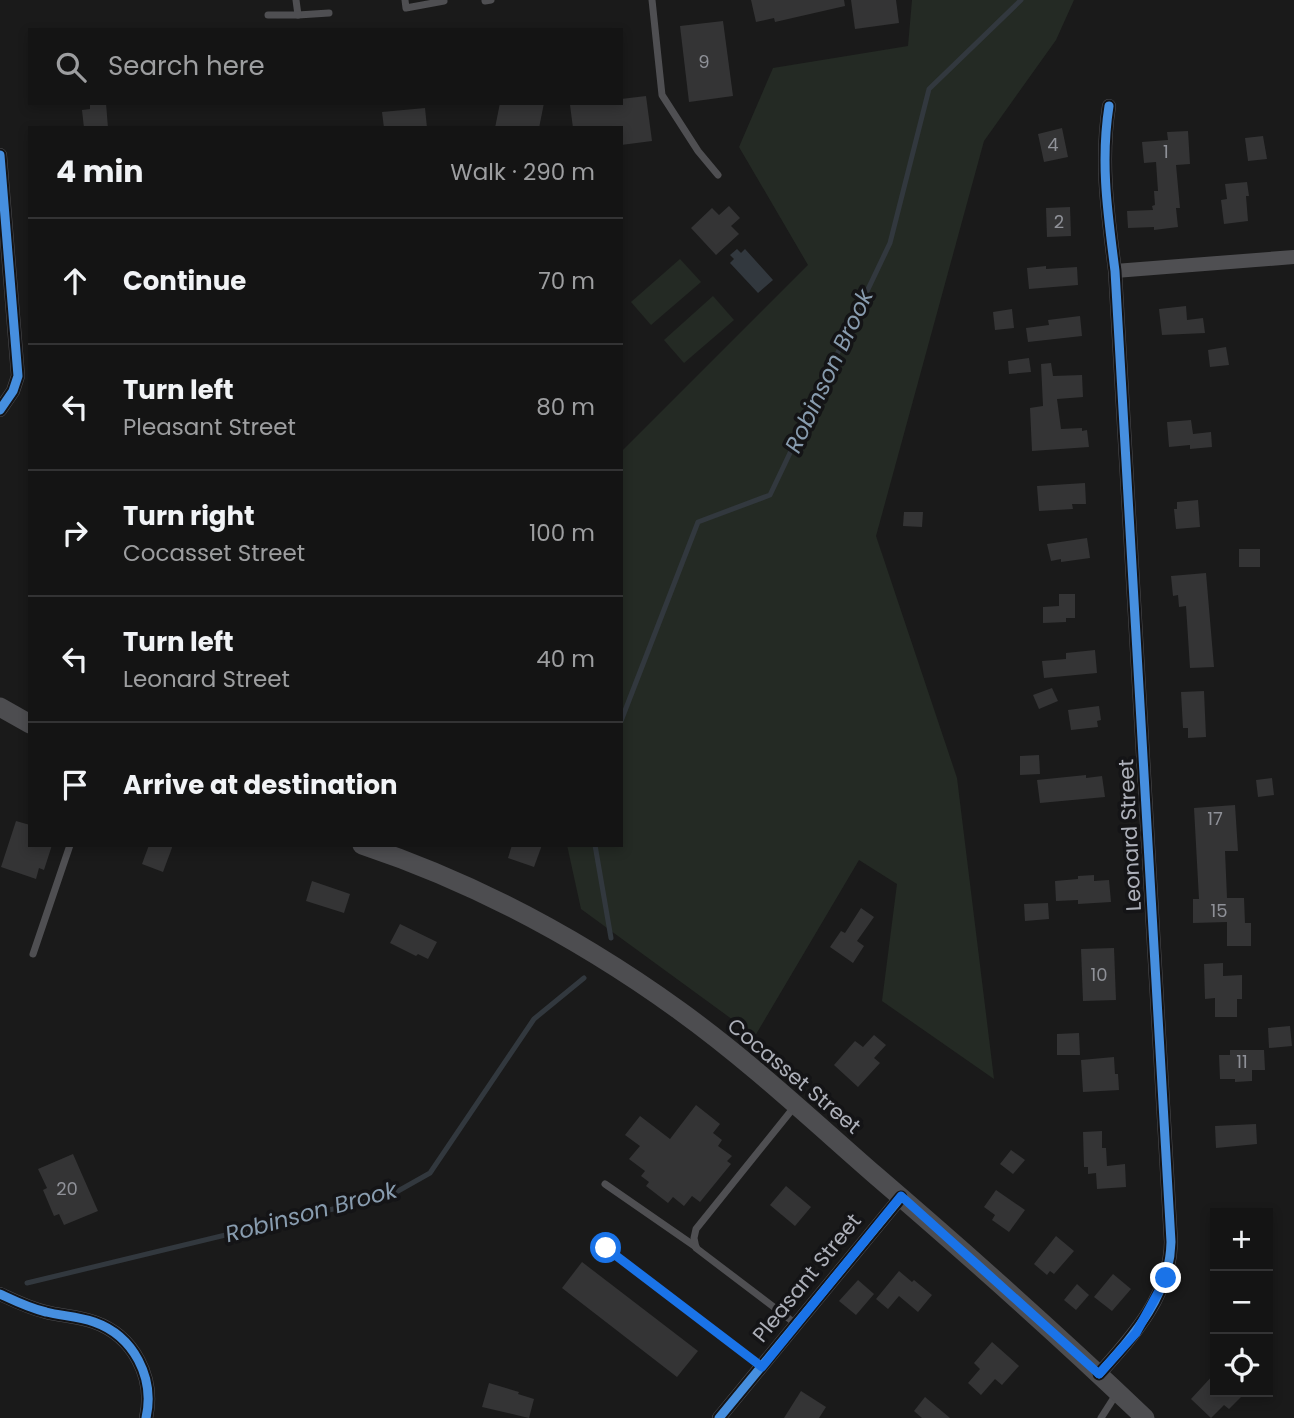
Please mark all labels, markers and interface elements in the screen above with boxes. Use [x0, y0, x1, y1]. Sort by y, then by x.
search box [28, 28, 623, 105]
icon: search [52, 48, 90, 86]
text: Search here [108, 48, 265, 84]
house number: 9 [698, 49, 710, 74]
house number: 4 [1047, 132, 1059, 157]
house number: 1 [1163, 139, 1169, 164]
text: 4 min [56, 150, 144, 193]
text: Walk · 290 m [450, 156, 595, 188]
house number: 2 [1054, 209, 1064, 234]
icon: ahead [56, 262, 94, 300]
text: Continue [123, 263, 246, 299]
text: 70 m [538, 265, 595, 297]
water label: Robinson Brook [777, 283, 881, 458]
text: Turn left [123, 372, 234, 408]
icon: left [56, 388, 94, 426]
text: 80 m [536, 391, 595, 423]
text: Pleasant Street [123, 411, 296, 443]
text: Turn right [123, 498, 255, 534]
icon: right [56, 514, 94, 552]
text: 100 m [529, 517, 595, 549]
text: Cocasset Street [123, 537, 305, 569]
text: Turn left [123, 624, 234, 660]
icon: left [56, 640, 94, 678]
text: 40 m [536, 643, 595, 675]
text: Leonard Street [123, 663, 290, 695]
street label: Leonard Street [1111, 758, 1148, 912]
icon: arrive [56, 766, 94, 804]
text: Arrive at destination [123, 767, 398, 803]
house number: 17 [1207, 806, 1223, 831]
house number: 15 [1210, 898, 1228, 923]
house number: 10 [1090, 962, 1108, 987]
street label: Cocasset Street [721, 1011, 867, 1140]
house number: 11 [1236, 1049, 1248, 1074]
water label: Robinson Brook [221, 1173, 402, 1250]
house number: 20 [56, 1176, 78, 1201]
street label: Pleasant Street [746, 1207, 868, 1348]
map controls [1210, 1208, 1273, 1397]
button: + [1210, 1208, 1273, 1271]
route start [590, 1232, 621, 1263]
route end [1150, 1262, 1181, 1293]
button: − [1210, 1271, 1273, 1334]
button: locate [1210, 1334, 1273, 1397]

